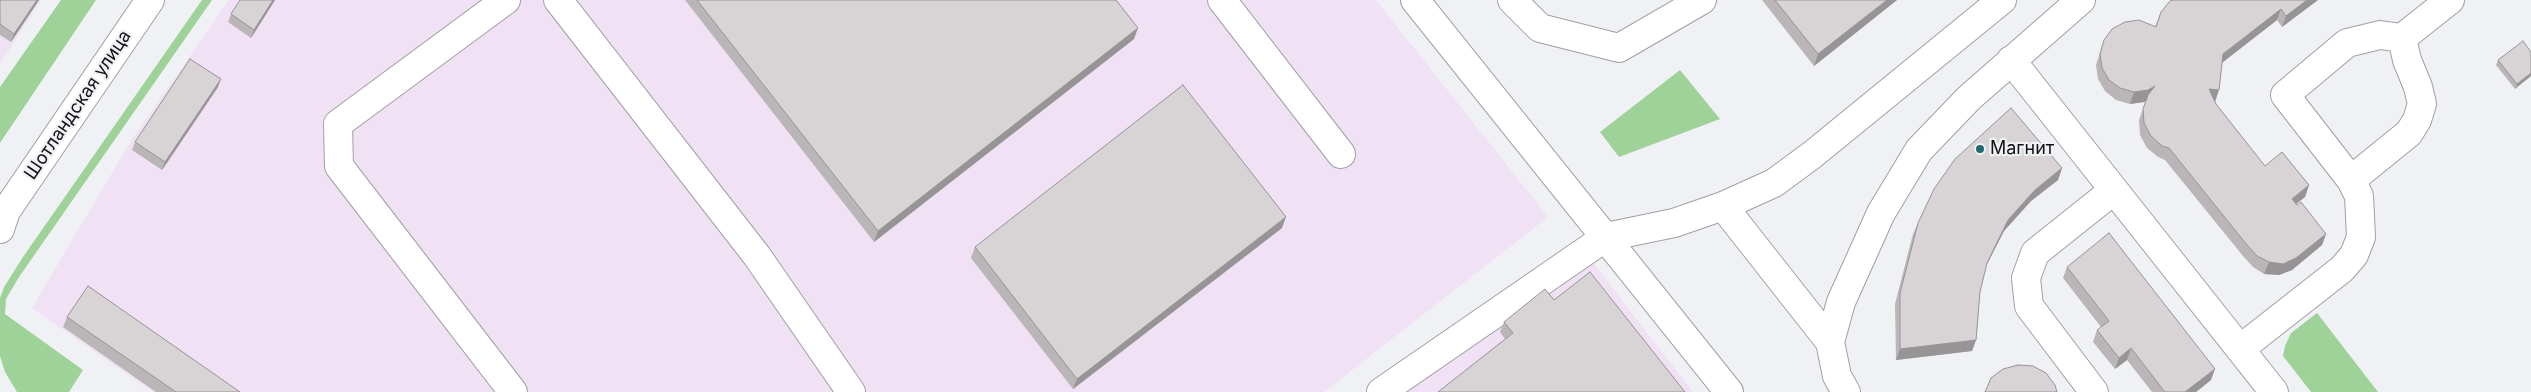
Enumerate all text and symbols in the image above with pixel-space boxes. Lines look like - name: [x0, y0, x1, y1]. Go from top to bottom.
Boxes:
- street label: Шотландская улица: [20, 26, 136, 184]
- place label: Магнит: [1990, 138, 2054, 160]
- marker: Магнит: [1974, 143, 1986, 155]

